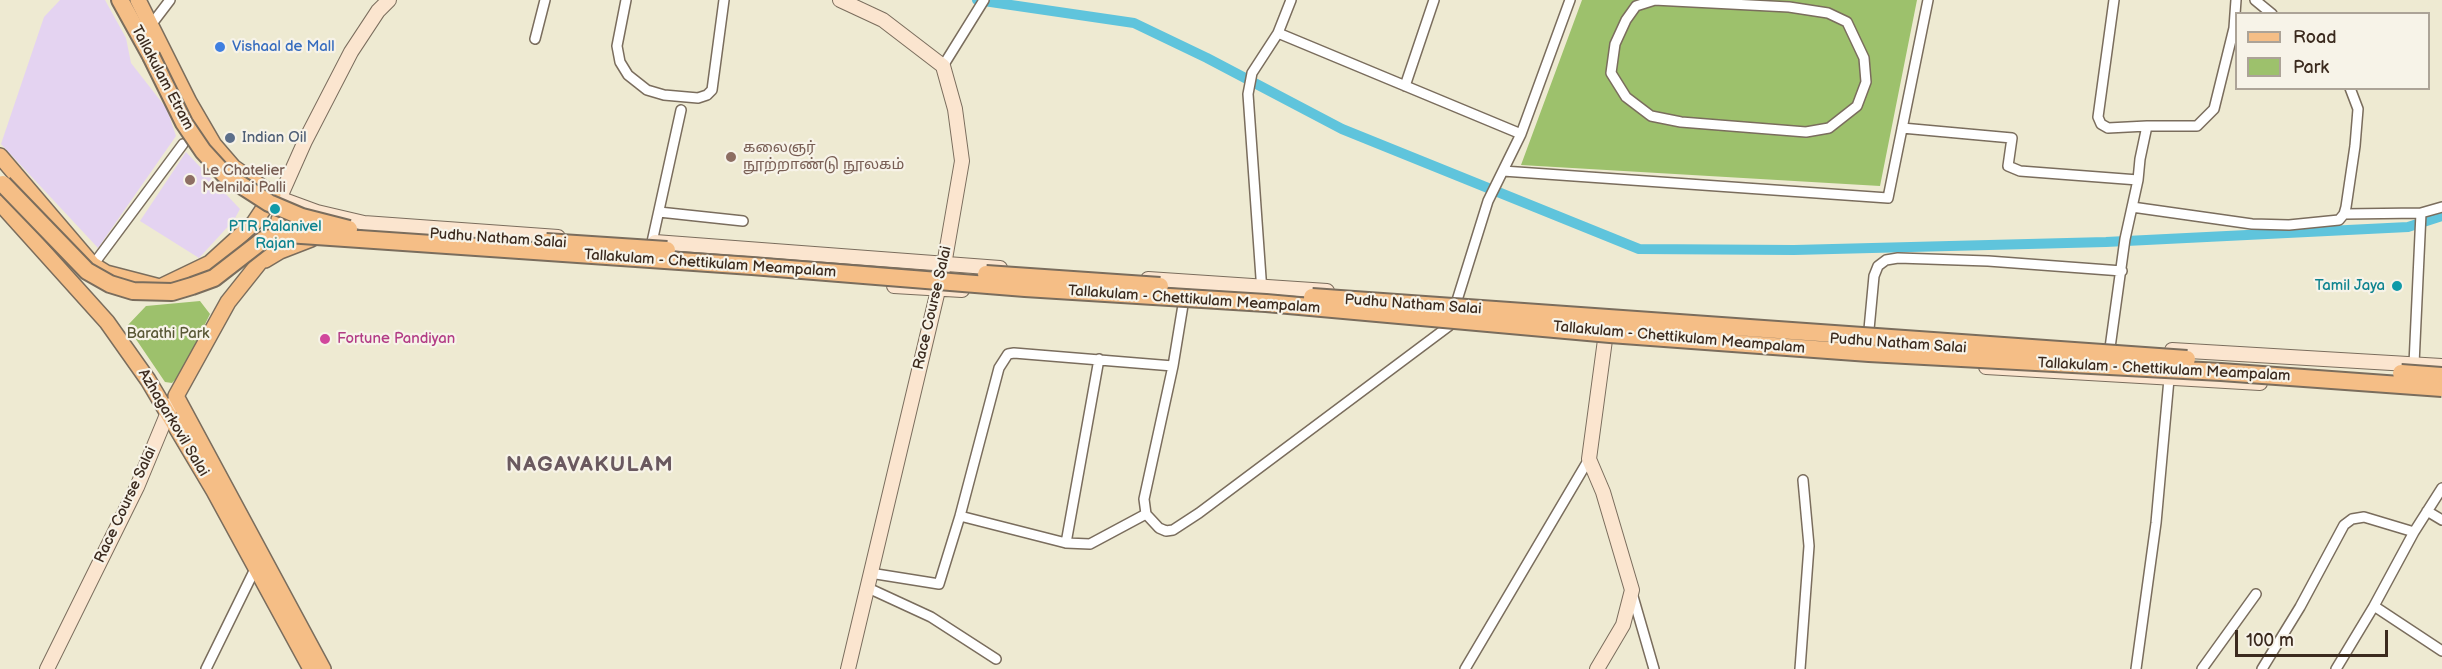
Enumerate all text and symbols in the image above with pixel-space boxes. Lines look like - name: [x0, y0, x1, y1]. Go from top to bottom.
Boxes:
- legend: [2235, 12, 2430, 90]
- street label: Tallakulam Etram: [127, 23, 197, 133]
- text: Road: [2293, 27, 2337, 48]
- place label: Vishaal de Mall: [232, 38, 335, 56]
- marker: Vishaal de Mall: [213, 40, 227, 54]
- text: Park: [2293, 57, 2329, 78]
- place label: Indian Oil: [242, 129, 306, 147]
- marker: Indian Oil: [223, 131, 237, 145]
- place label: கலைஞர் நூற்றாண்டு நூலகம்: [743, 139, 904, 174]
- marker: கலைஞர் நூற்றாண்டு நூலகம்: [724, 150, 738, 164]
- place label: Le Chatelier Melnilai Palli: [202, 162, 286, 197]
- marker: Le Chatelier Melnilai Palli: [183, 173, 197, 187]
- marker: PTR Palanivel Rajan: [268, 202, 282, 216]
- place label: PTR Palanivel Rajan: [229, 218, 321, 253]
- street label: Pudhu Natham Salai: [429, 225, 567, 253]
- street label: Race Course Salai: [910, 245, 956, 371]
- street label: Tallakulam - Chettikulam Meampalam: [583, 246, 837, 282]
- place label: Tamil Jaya: [2315, 277, 2385, 295]
- marker: Tamil Jaya: [2390, 279, 2404, 293]
- street label: Tallakulam - Chettikulam Meampalam: [1067, 282, 1321, 318]
- street label: Pudhu Natham Salai: [1344, 291, 1482, 319]
- street label: Tallakulam - Chettikulam Meampalam: [1552, 318, 1806, 358]
- park label: Barathi Park: [127, 325, 209, 343]
- place label: Fortune Pandiyan: [337, 330, 455, 348]
- street label: Pudhu Natham Salai: [1829, 330, 1967, 358]
- marker: Fortune Pandiyan: [318, 332, 332, 346]
- street label: Tallakulam - Chettikulam Meampalam: [2037, 354, 2291, 386]
- street label: Azhagarkovil Salai: [134, 366, 212, 480]
- street label: Race Course Salai: [91, 444, 161, 566]
- district label: NAGAVAKULAM: [506, 453, 674, 479]
- scale bar: [2238, 618, 2391, 656]
- text: 100 m: [2246, 630, 2294, 651]

